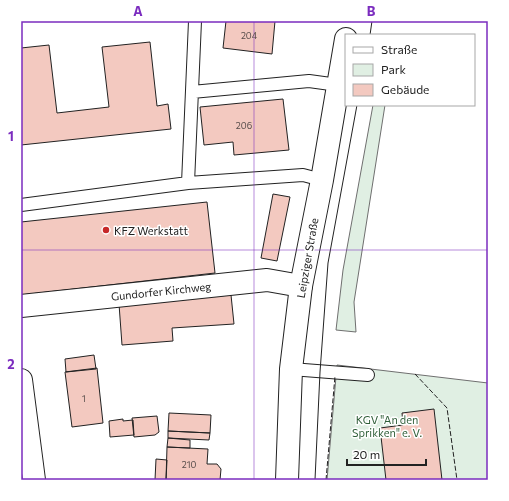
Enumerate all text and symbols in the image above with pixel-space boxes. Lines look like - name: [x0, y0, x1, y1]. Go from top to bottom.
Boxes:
- text: A: [133, 3, 143, 19]
- text: B: [367, 3, 376, 19]
- house number: 204: [241, 30, 258, 41]
- legend: [345, 34, 475, 106]
- text: Straße: [381, 42, 417, 56]
- text: Park: [381, 62, 407, 76]
- text: Gebäude: [381, 82, 429, 96]
- house number: 206: [236, 120, 252, 131]
- text: 1: [8, 128, 14, 144]
- street label: Leipziger Straße: [294, 217, 320, 299]
- place label: KFZ Werkstatt: [114, 224, 189, 237]
- marker: KFZ Werkstatt: [101, 225, 111, 235]
- street label: Gundorfer Kirchweg: [110, 279, 212, 303]
- text: 2: [7, 356, 15, 372]
- house number: 1: [82, 393, 86, 404]
- park label: KGV "An den Sprikken" e. V.: [352, 413, 422, 439]
- scale bar: [347, 441, 426, 467]
- text: 20 m: [353, 447, 380, 461]
- house number: 210: [182, 459, 196, 470]

